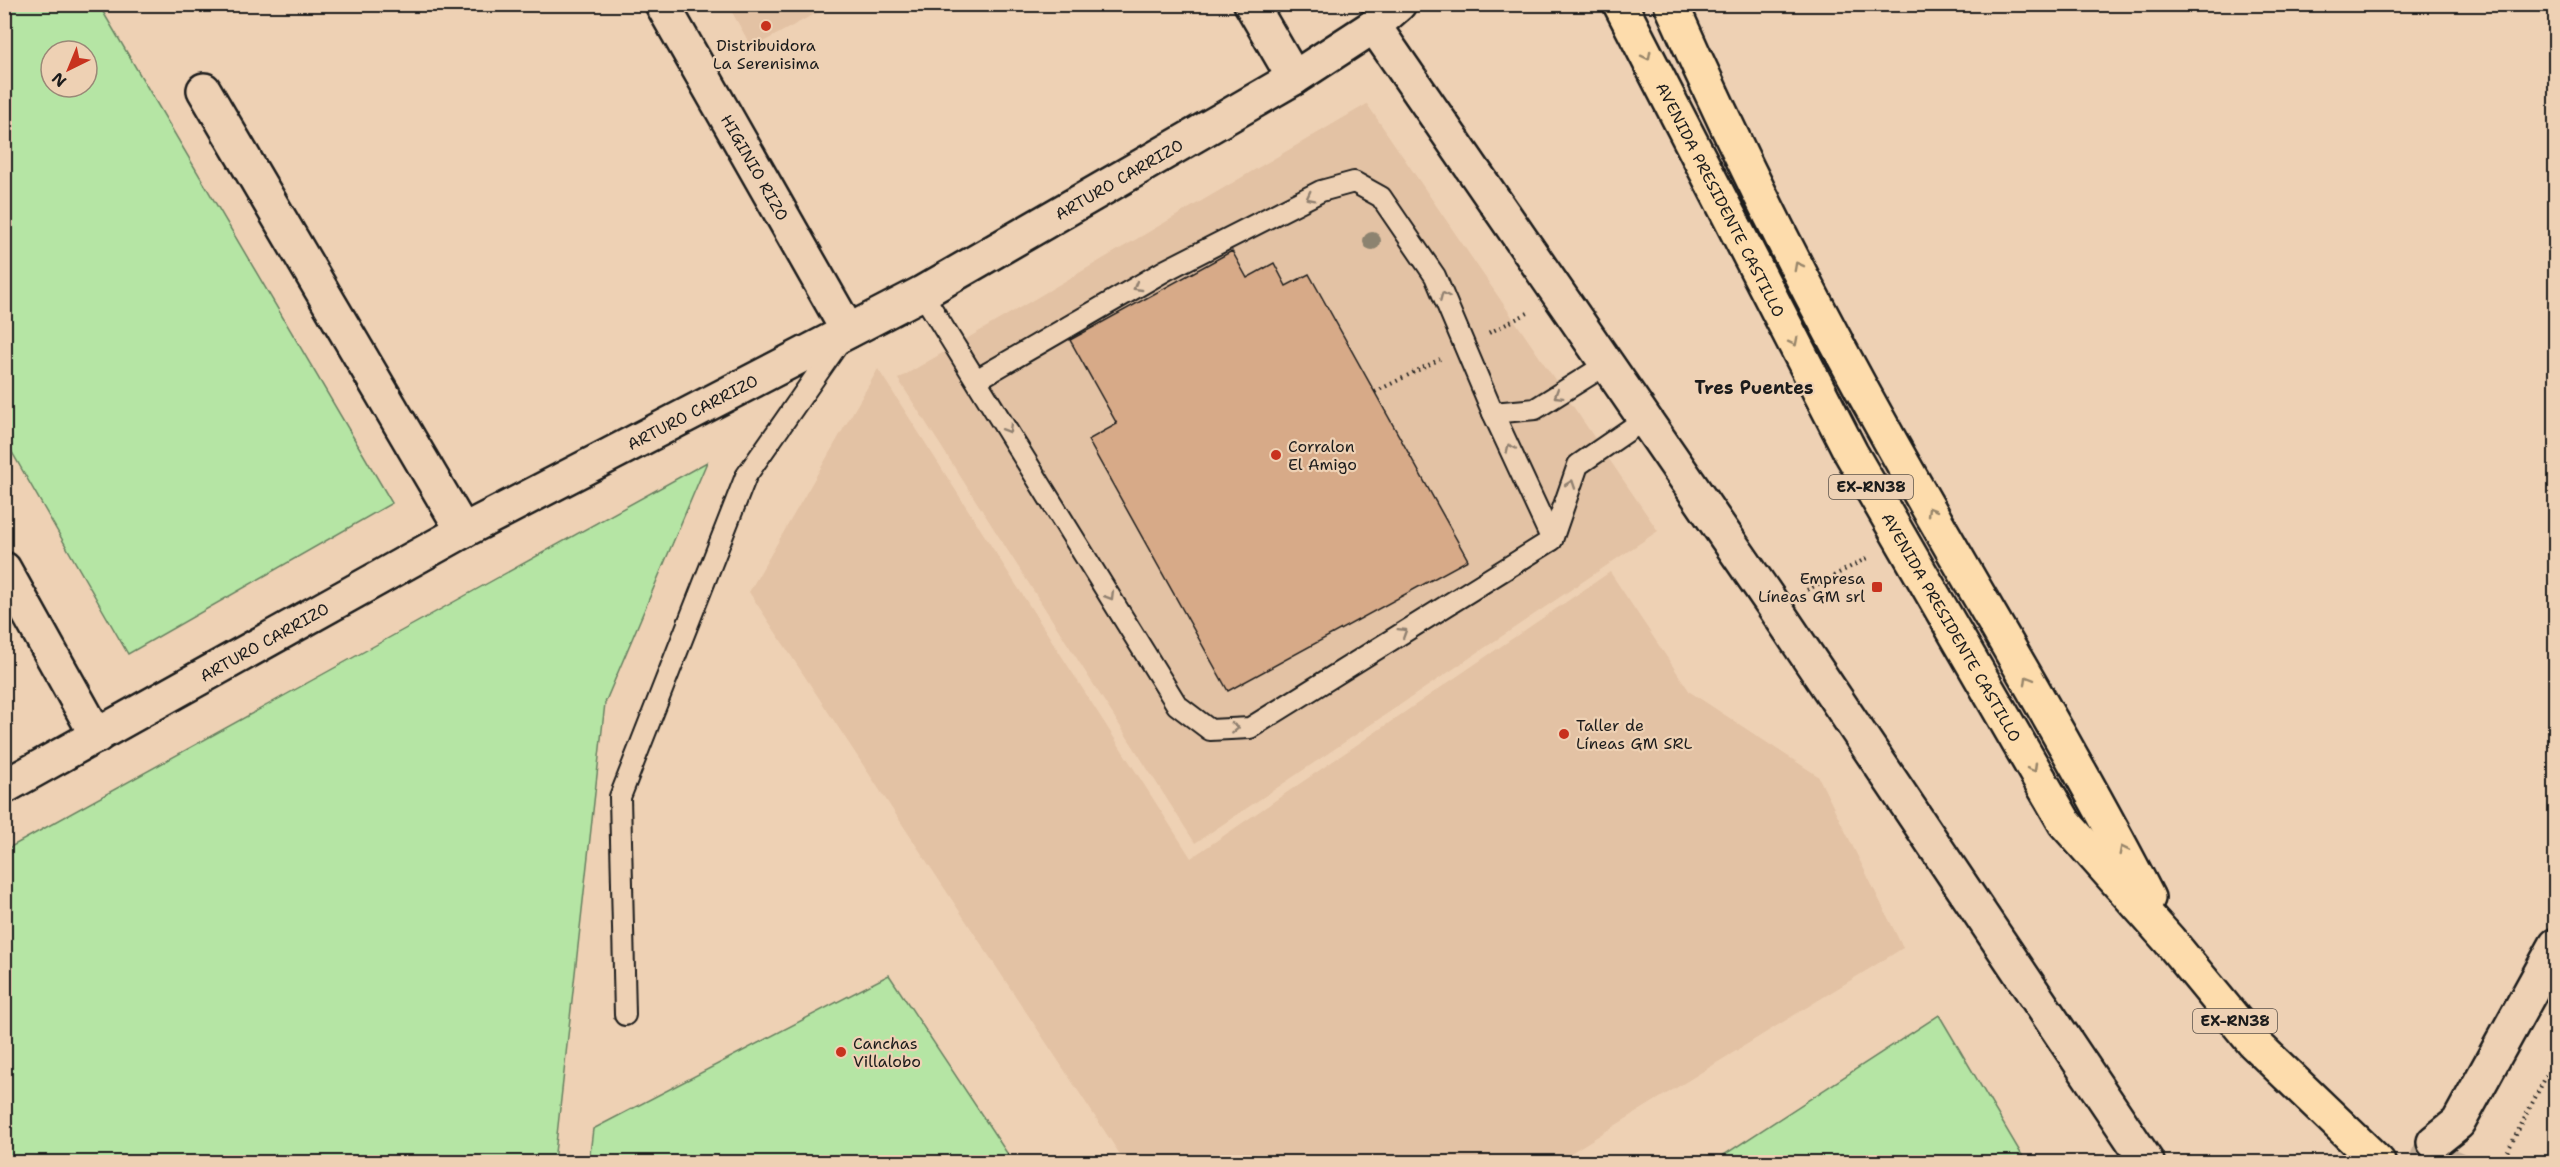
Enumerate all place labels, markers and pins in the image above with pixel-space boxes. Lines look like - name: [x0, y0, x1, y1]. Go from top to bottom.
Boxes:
- marker: Distribuidora La Serenisima: [759, 19, 773, 33]
- place label: Distribuidora La Serenisima: [713, 35, 819, 74]
- place label: Corralon El Amigo: [1288, 436, 1357, 475]
- marker: Corralon El Amigo: [1269, 448, 1283, 462]
- place label: Empresa Líneas GM srl: [1758, 568, 1865, 607]
- marker: Empresa Líneas GM srl: [1870, 580, 1884, 594]
- place label: Taller de Líneas GM SRL: [1576, 715, 1692, 754]
- marker: Taller de Líneas GM SRL: [1557, 727, 1571, 741]
- place label: Canchas Villalobo: [853, 1033, 921, 1072]
- marker: Canchas Villalobo: [834, 1045, 848, 1059]

